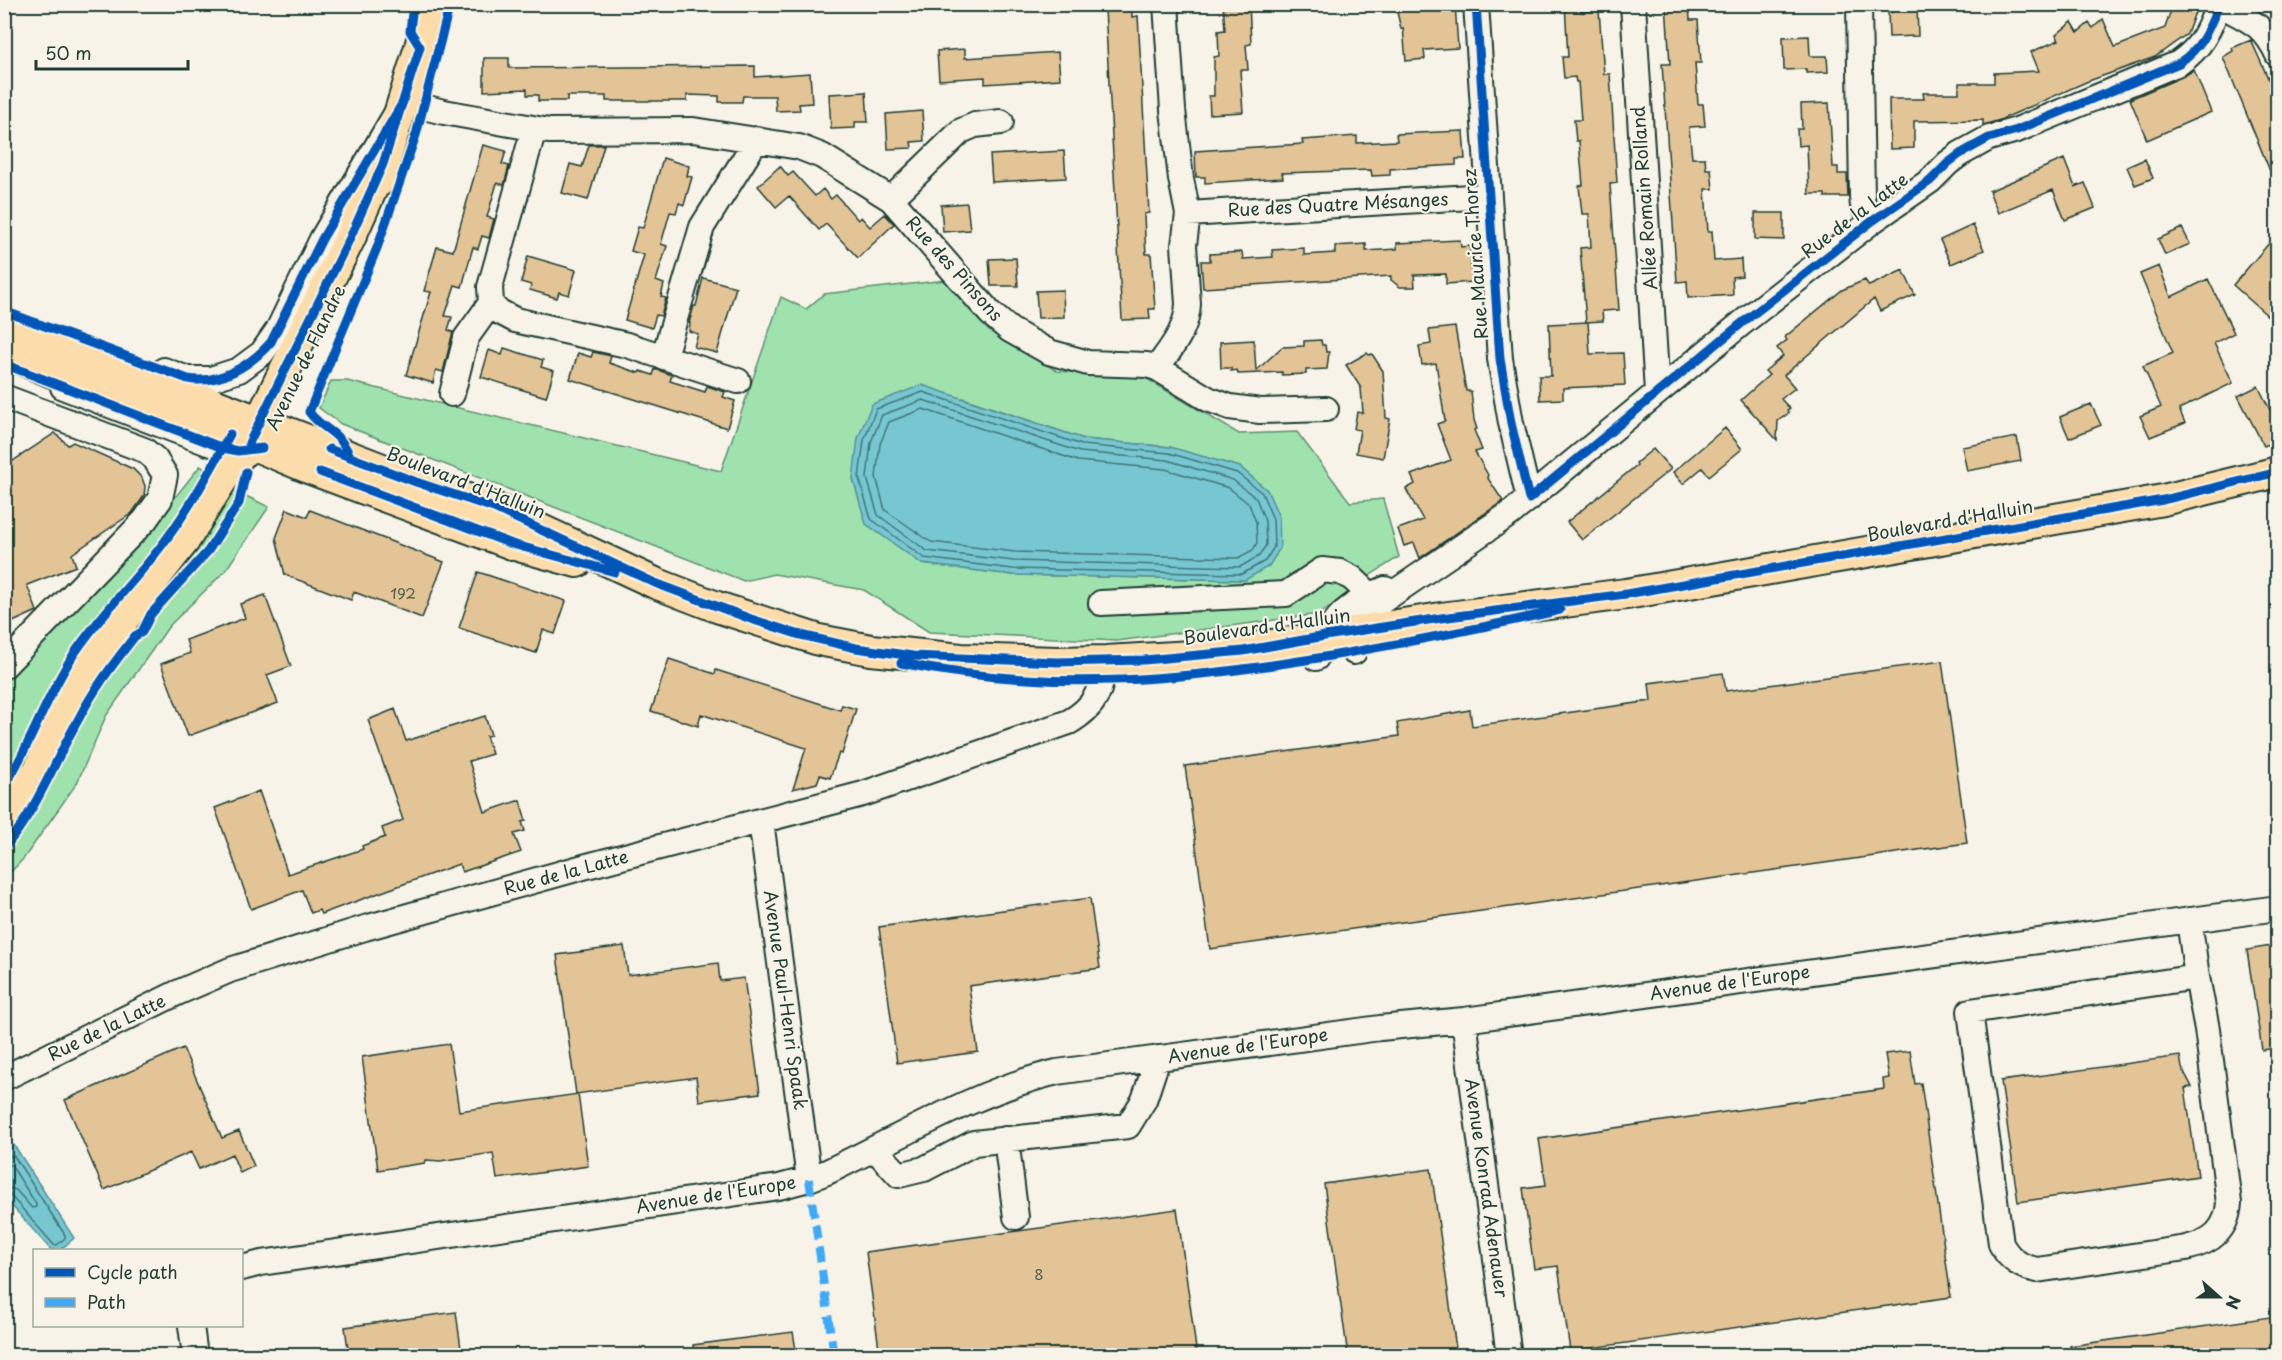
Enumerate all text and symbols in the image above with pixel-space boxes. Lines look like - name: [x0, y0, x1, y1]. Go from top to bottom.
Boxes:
- scale bar: [36, 33, 188, 71]
- text: 50 m: [45, 39, 92, 66]
- street label: Allée Romain Rolland: [1624, 105, 1663, 291]
- street label: Rue de la Latte: [1795, 165, 1913, 264]
- street label: Rue Maurice Thorez: [1455, 167, 1494, 340]
- street label: Rue des Quatre Mésanges: [1227, 184, 1449, 223]
- street label: Rue des Pinsons: [900, 209, 1010, 327]
- street label: Avenue de Flandre: [258, 280, 351, 434]
- street label: Boulevard d'Halluin: [383, 439, 550, 524]
- street label: Boulevard d'Halluin: [1865, 492, 2035, 547]
- house number: 192: [390, 581, 416, 604]
- street label: Boulevard d'Halluin: [1182, 600, 1352, 651]
- street label: Rue de la Latte: [500, 842, 631, 901]
- street label: Avenue Paul-Henri Spaak: [758, 888, 815, 1111]
- street label: Avenue de l'Europe: [1648, 957, 1812, 1006]
- street label: Rue de la Latte: [43, 986, 170, 1067]
- street label: Avenue de l'Europe: [1166, 1020, 1330, 1069]
- street label: Avenue Konrad Adenauer: [1459, 1076, 1516, 1300]
- street label: Avenue de l'Europe: [634, 1168, 798, 1219]
- legend: [33, 1249, 243, 1327]
- text: Cycle path: [87, 1258, 178, 1285]
- house number: 8: [1034, 1262, 1044, 1285]
- north arrow: [2189, 1267, 2249, 1327]
- text: Path: [87, 1288, 126, 1315]
- text: N: [2220, 1293, 2247, 1313]

